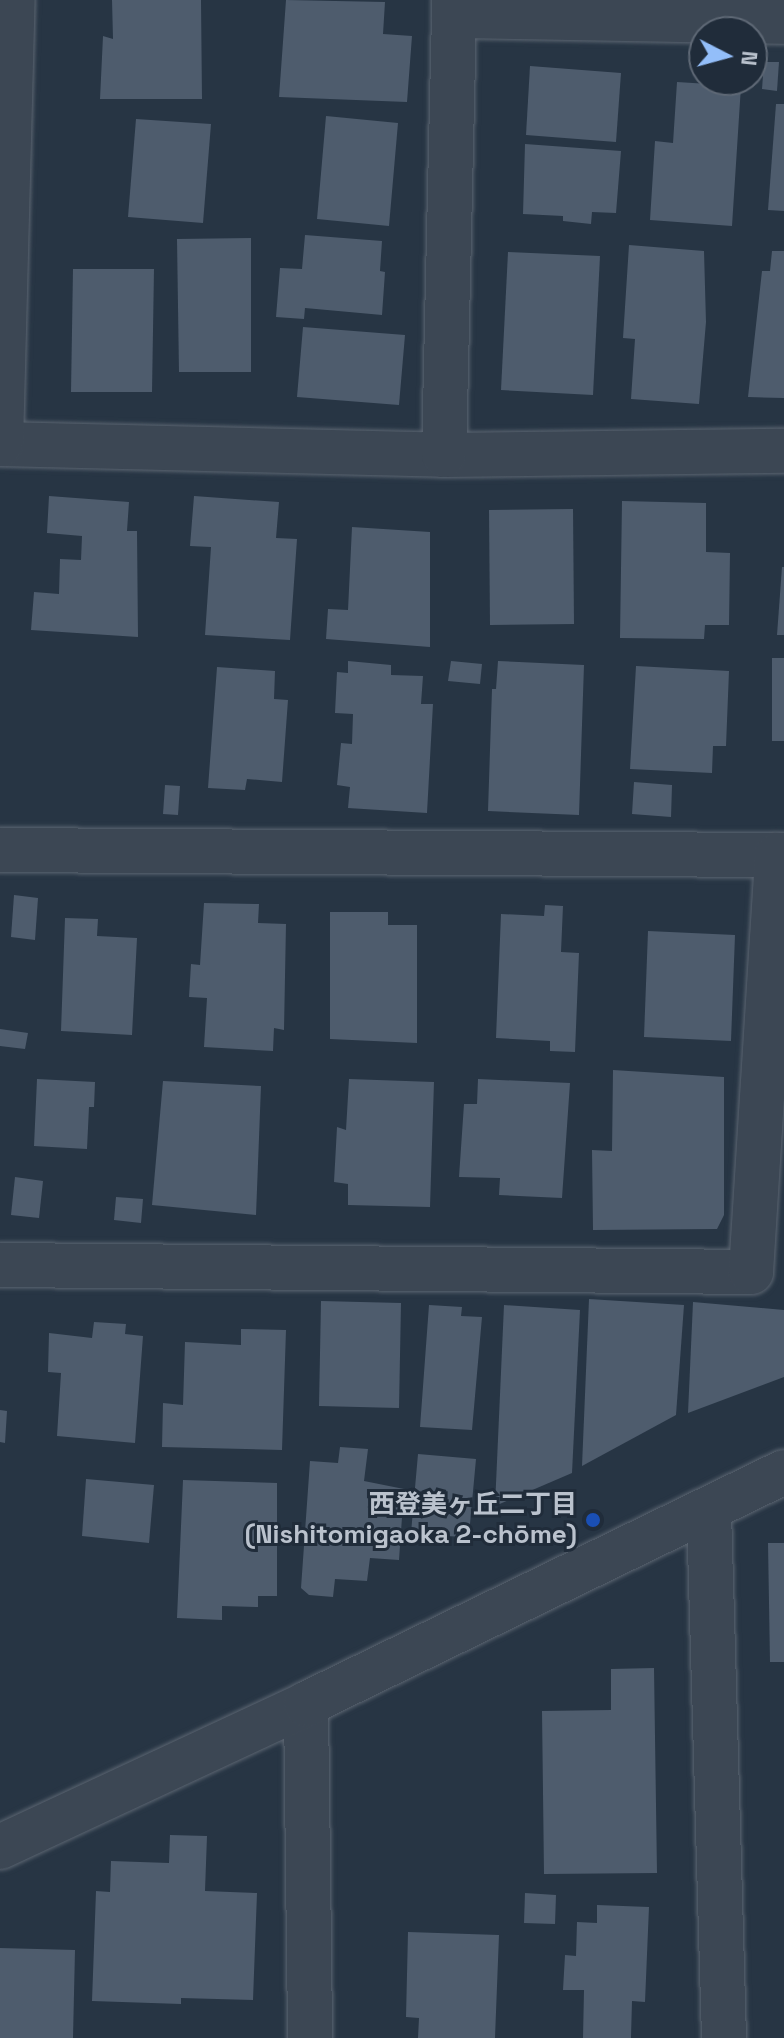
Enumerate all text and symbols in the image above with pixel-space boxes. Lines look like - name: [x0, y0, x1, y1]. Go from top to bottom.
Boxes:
- north arrow: [688, 16, 768, 96]
- text: N: [735, 50, 765, 67]
- place label: 西登美ヶ丘二丁目 (Nishitomigaoka 2-chōme): [245, 1489, 577, 1550]
- marker: 西登美ヶ丘二丁目 (Nishitomigaoka 2-chōme): [584, 1511, 602, 1529]

